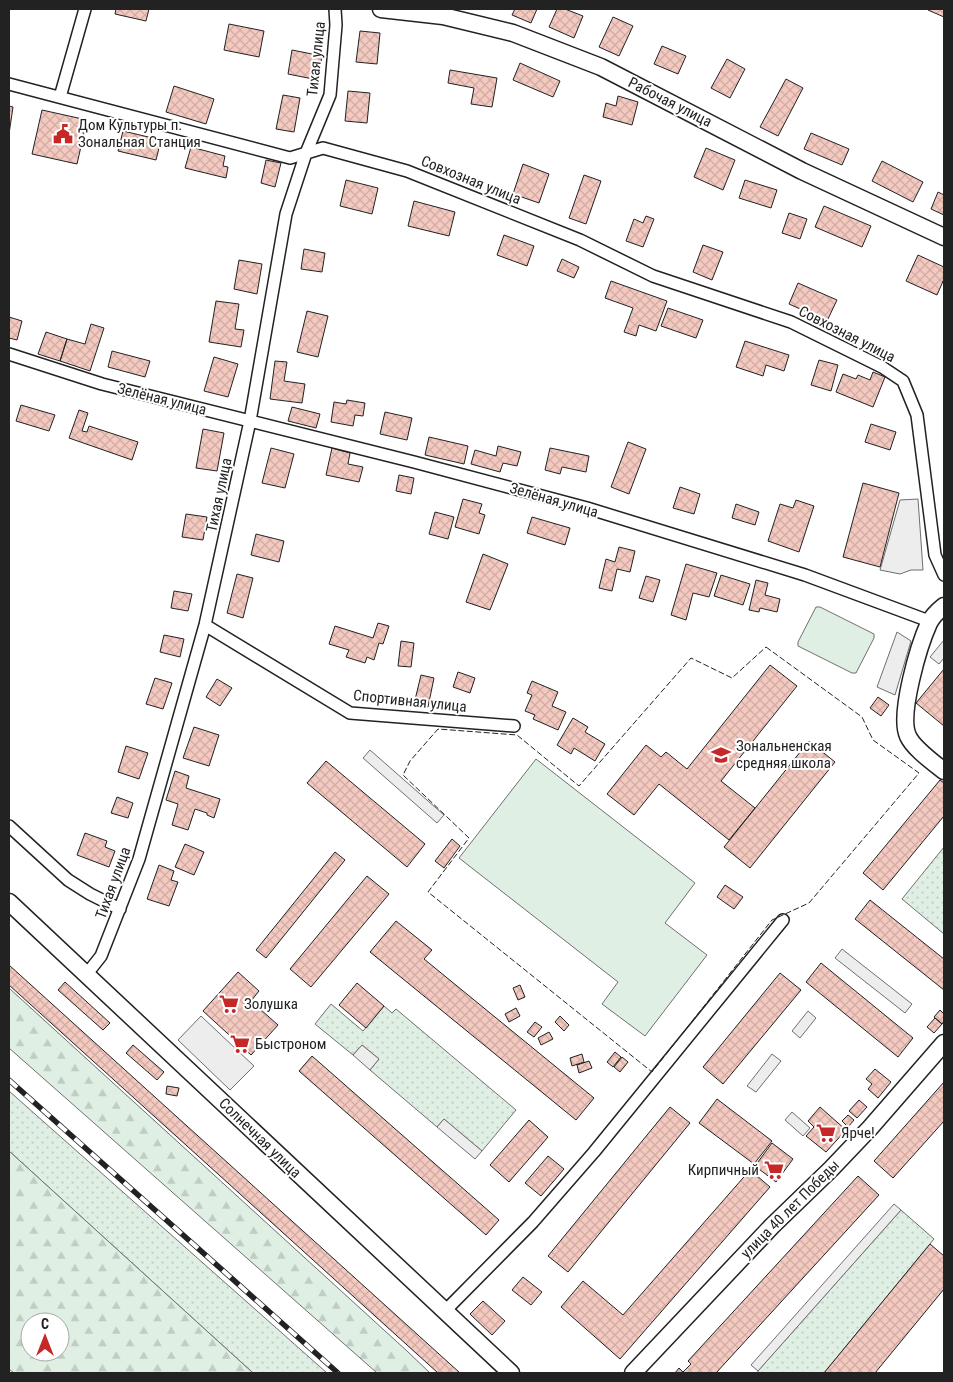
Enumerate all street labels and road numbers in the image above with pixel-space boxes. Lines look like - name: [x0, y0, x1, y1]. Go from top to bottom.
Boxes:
- street label: Тихая улица: [303, 21, 329, 97]
- street label: Рабочая улица: [625, 73, 715, 131]
- street label: Совхозная улица: [418, 152, 524, 208]
- street label: Совхозная улица: [796, 302, 898, 366]
- street label: Зелёная улица: [116, 379, 208, 419]
- street label: Тихая улица: [202, 456, 236, 534]
- street label: Зелёная улица: [508, 479, 600, 521]
- street label: Спортивная улица: [352, 686, 468, 716]
- street label: Тихая улица: [92, 844, 134, 922]
- street label: Солнечная улица: [215, 1094, 305, 1182]
- street label: улица 40 лет Победы: [737, 1156, 843, 1262]

